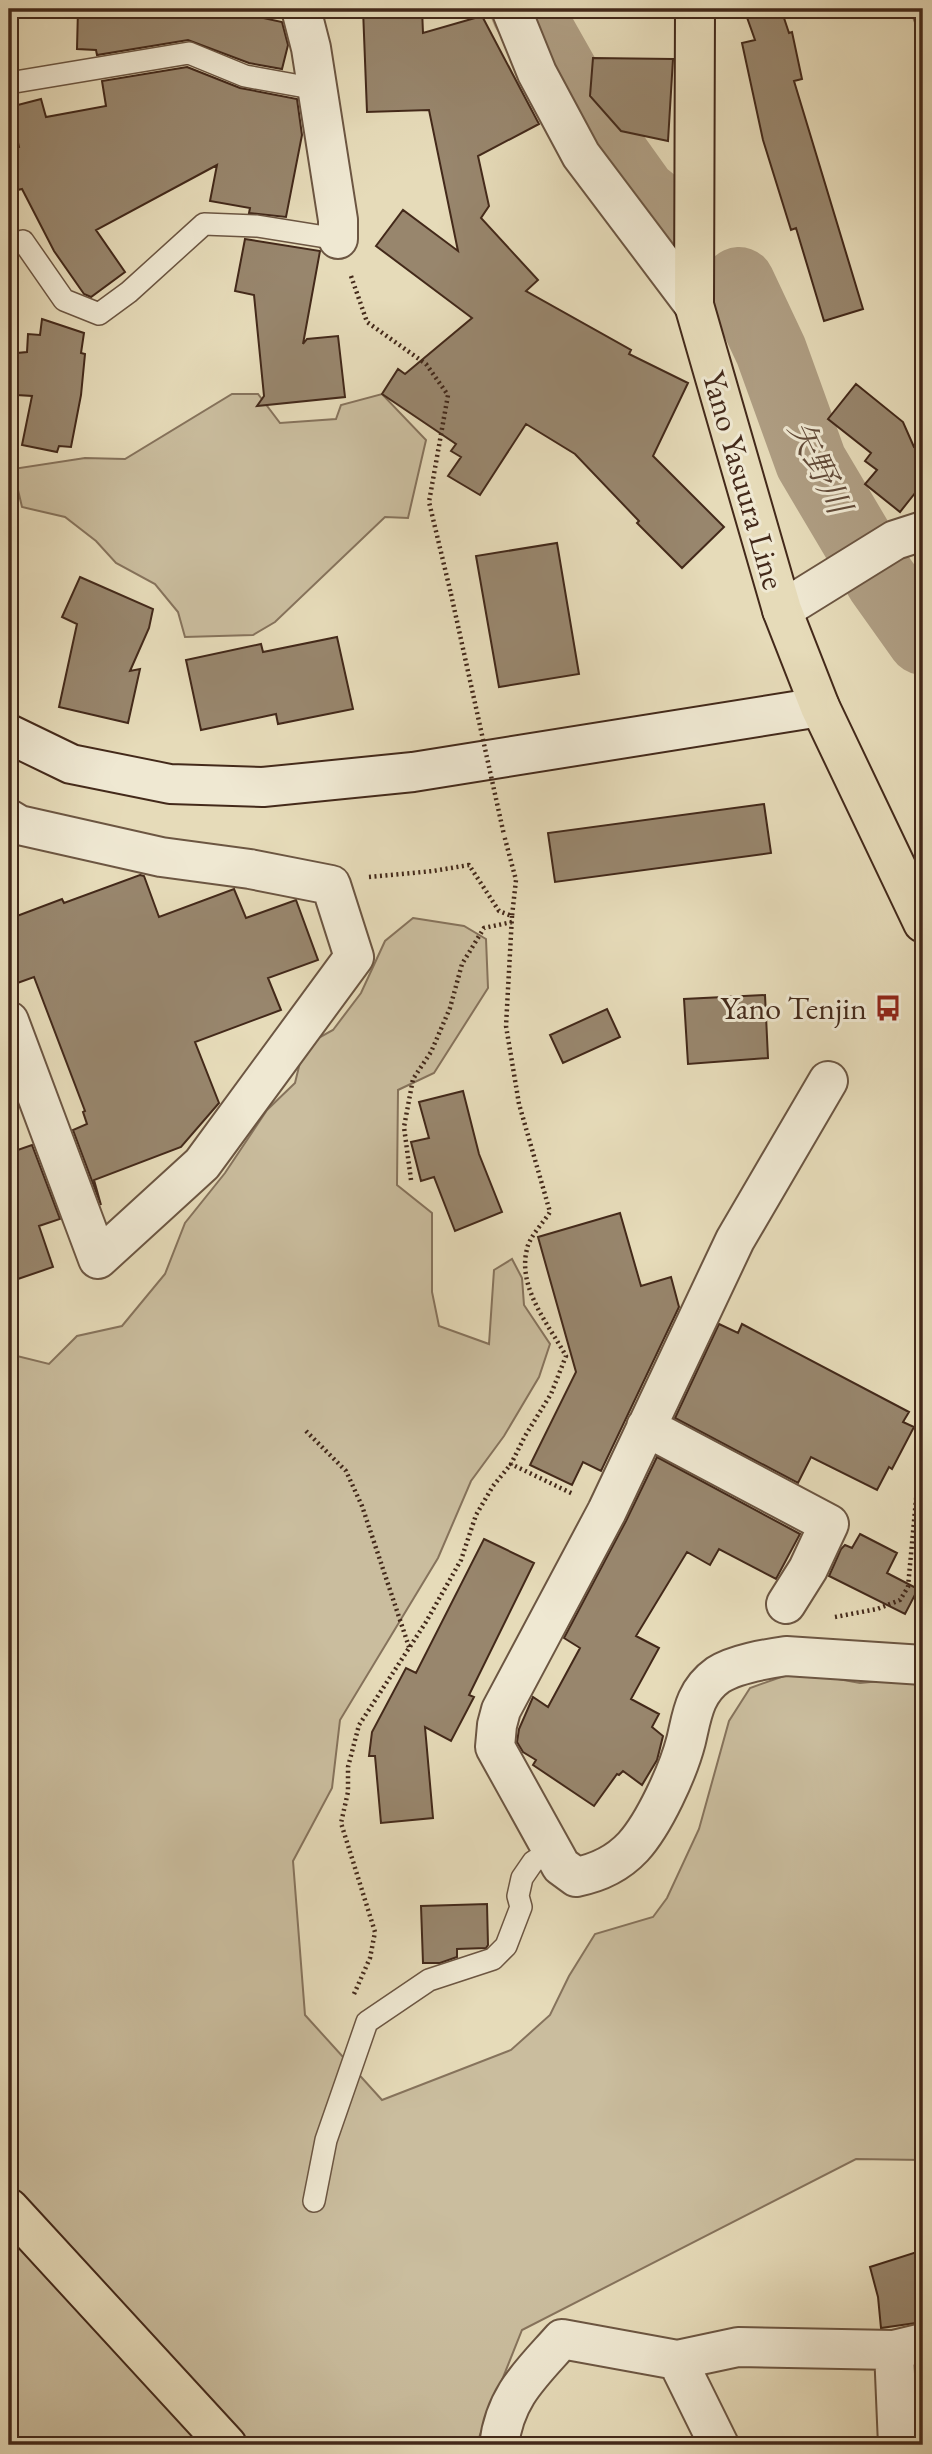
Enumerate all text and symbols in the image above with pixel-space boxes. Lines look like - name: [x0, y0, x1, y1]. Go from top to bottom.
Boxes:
- street label: Yano Yasuura Line: [693, 366, 795, 594]
- water label: 矢野川: [779, 413, 862, 524]
- place label: Yano Tenjin: [720, 987, 867, 1029]
- bus stop icon: Yano Tenjin: [873, 993, 903, 1023]

